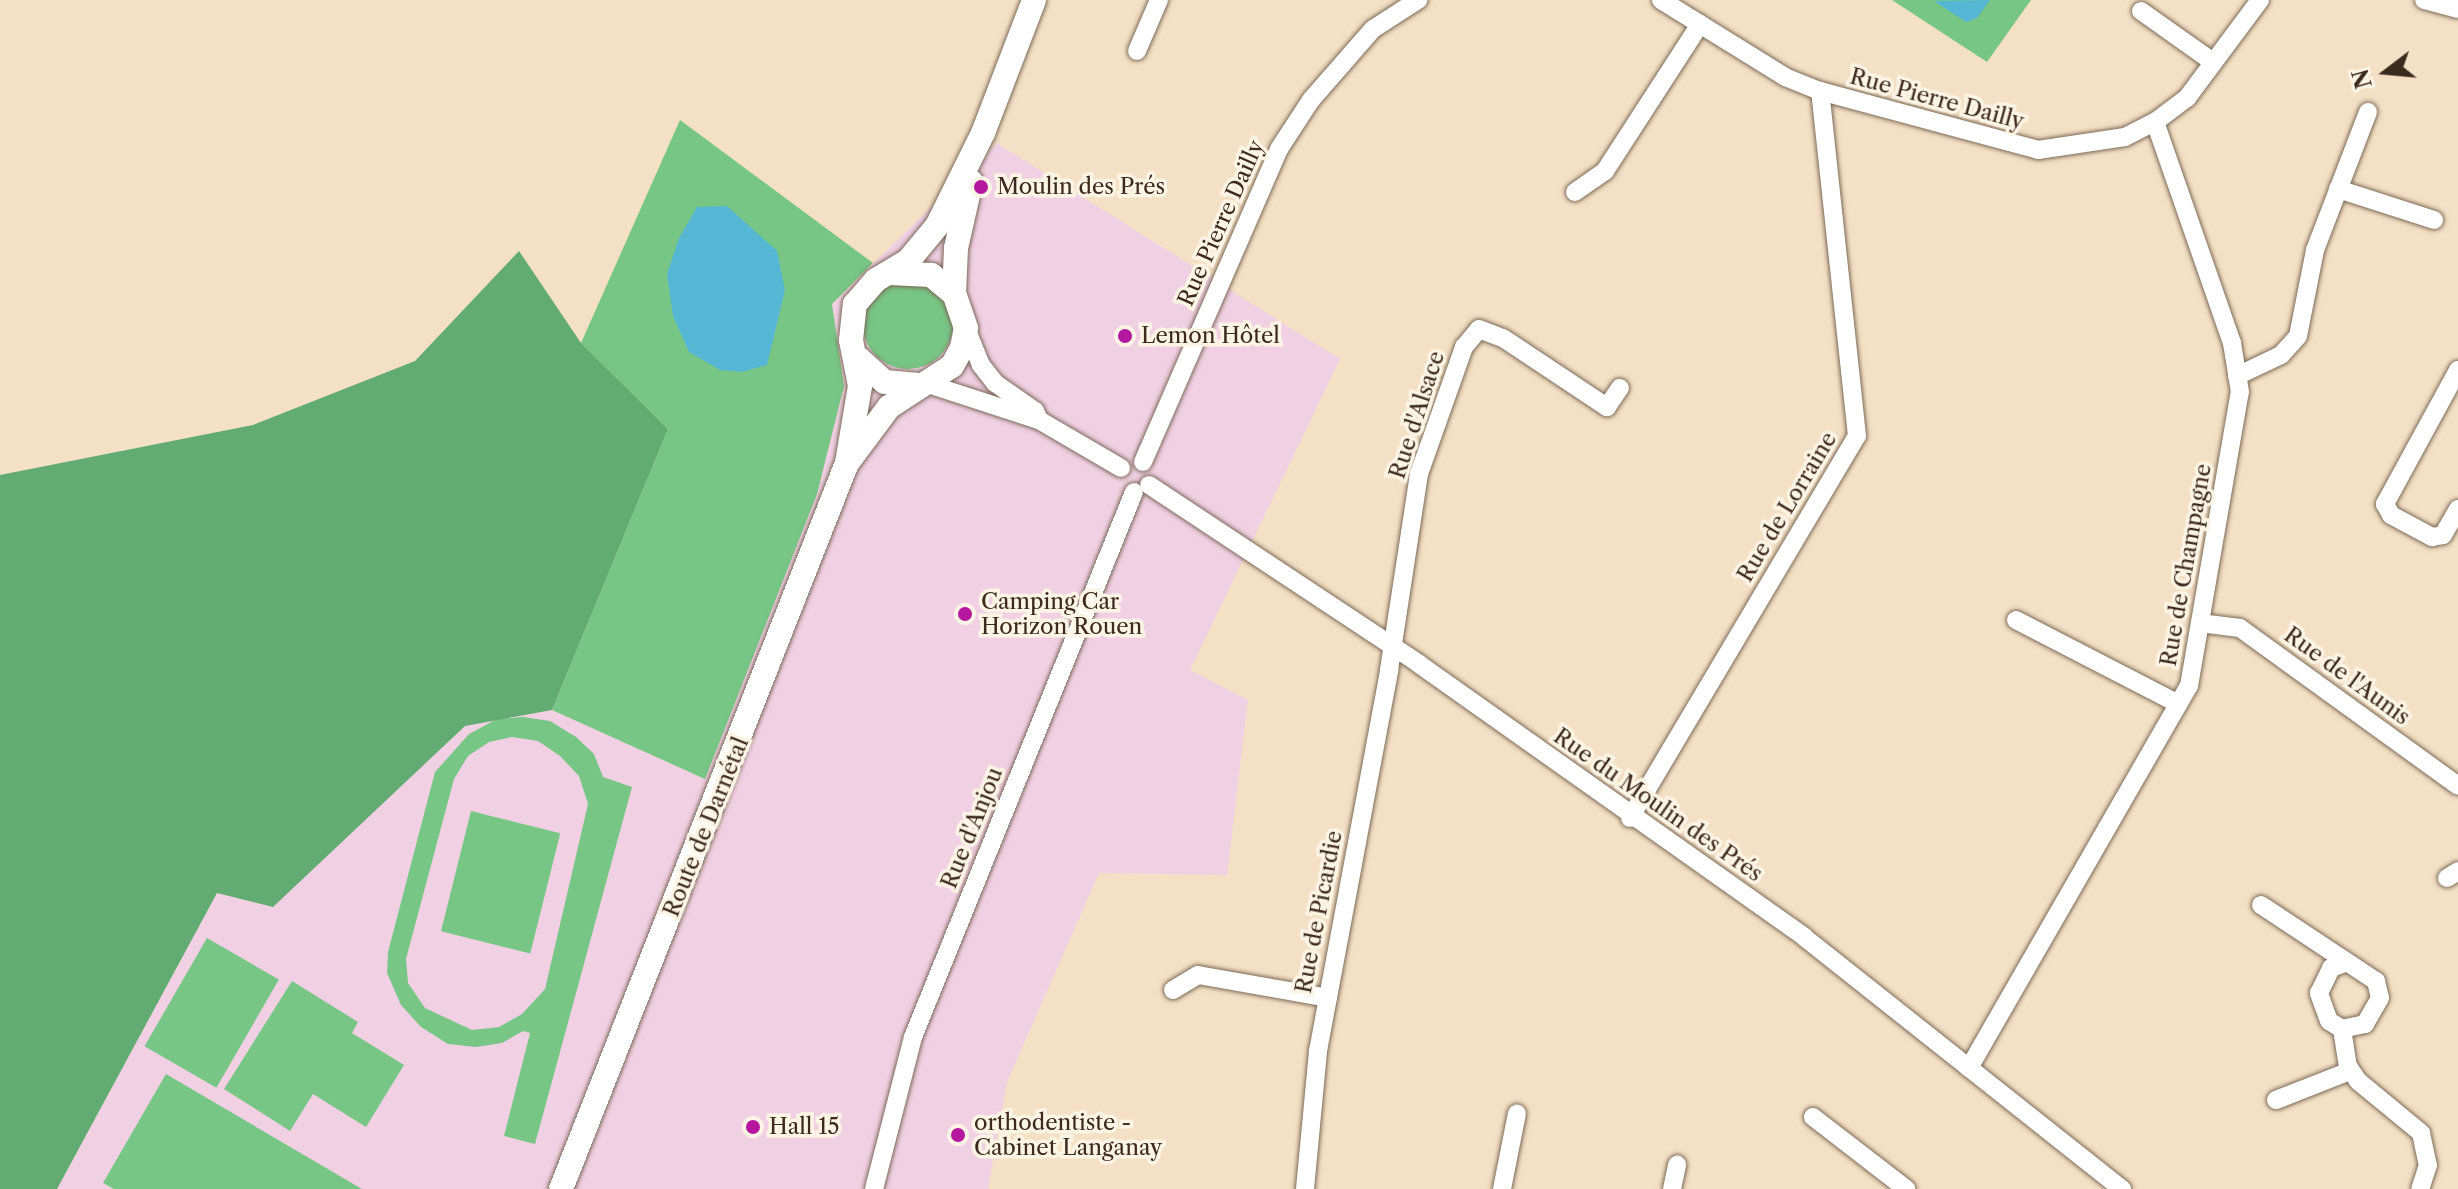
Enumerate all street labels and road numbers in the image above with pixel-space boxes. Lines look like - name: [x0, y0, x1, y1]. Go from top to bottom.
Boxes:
- street label: Rue Pierre Dailly: [1847, 63, 2027, 135]
- street label: Rue Pierre Dailly: [1173, 136, 1269, 310]
- street label: Rue d'Alsace: [1384, 348, 1450, 482]
- street label: Rue de Lorraine: [1732, 427, 1842, 587]
- street label: Rue de Champagne: [2155, 462, 2217, 668]
- street label: Rue de l'Aunis: [2279, 622, 2415, 730]
- street label: Rue du Moulin des Prés: [1549, 723, 1767, 887]
- street label: Route de Darnétal: [658, 733, 754, 921]
- street label: Rue d'Anjou: [936, 764, 1008, 892]
- street label: Rue de Picardie: [1290, 828, 1348, 996]

